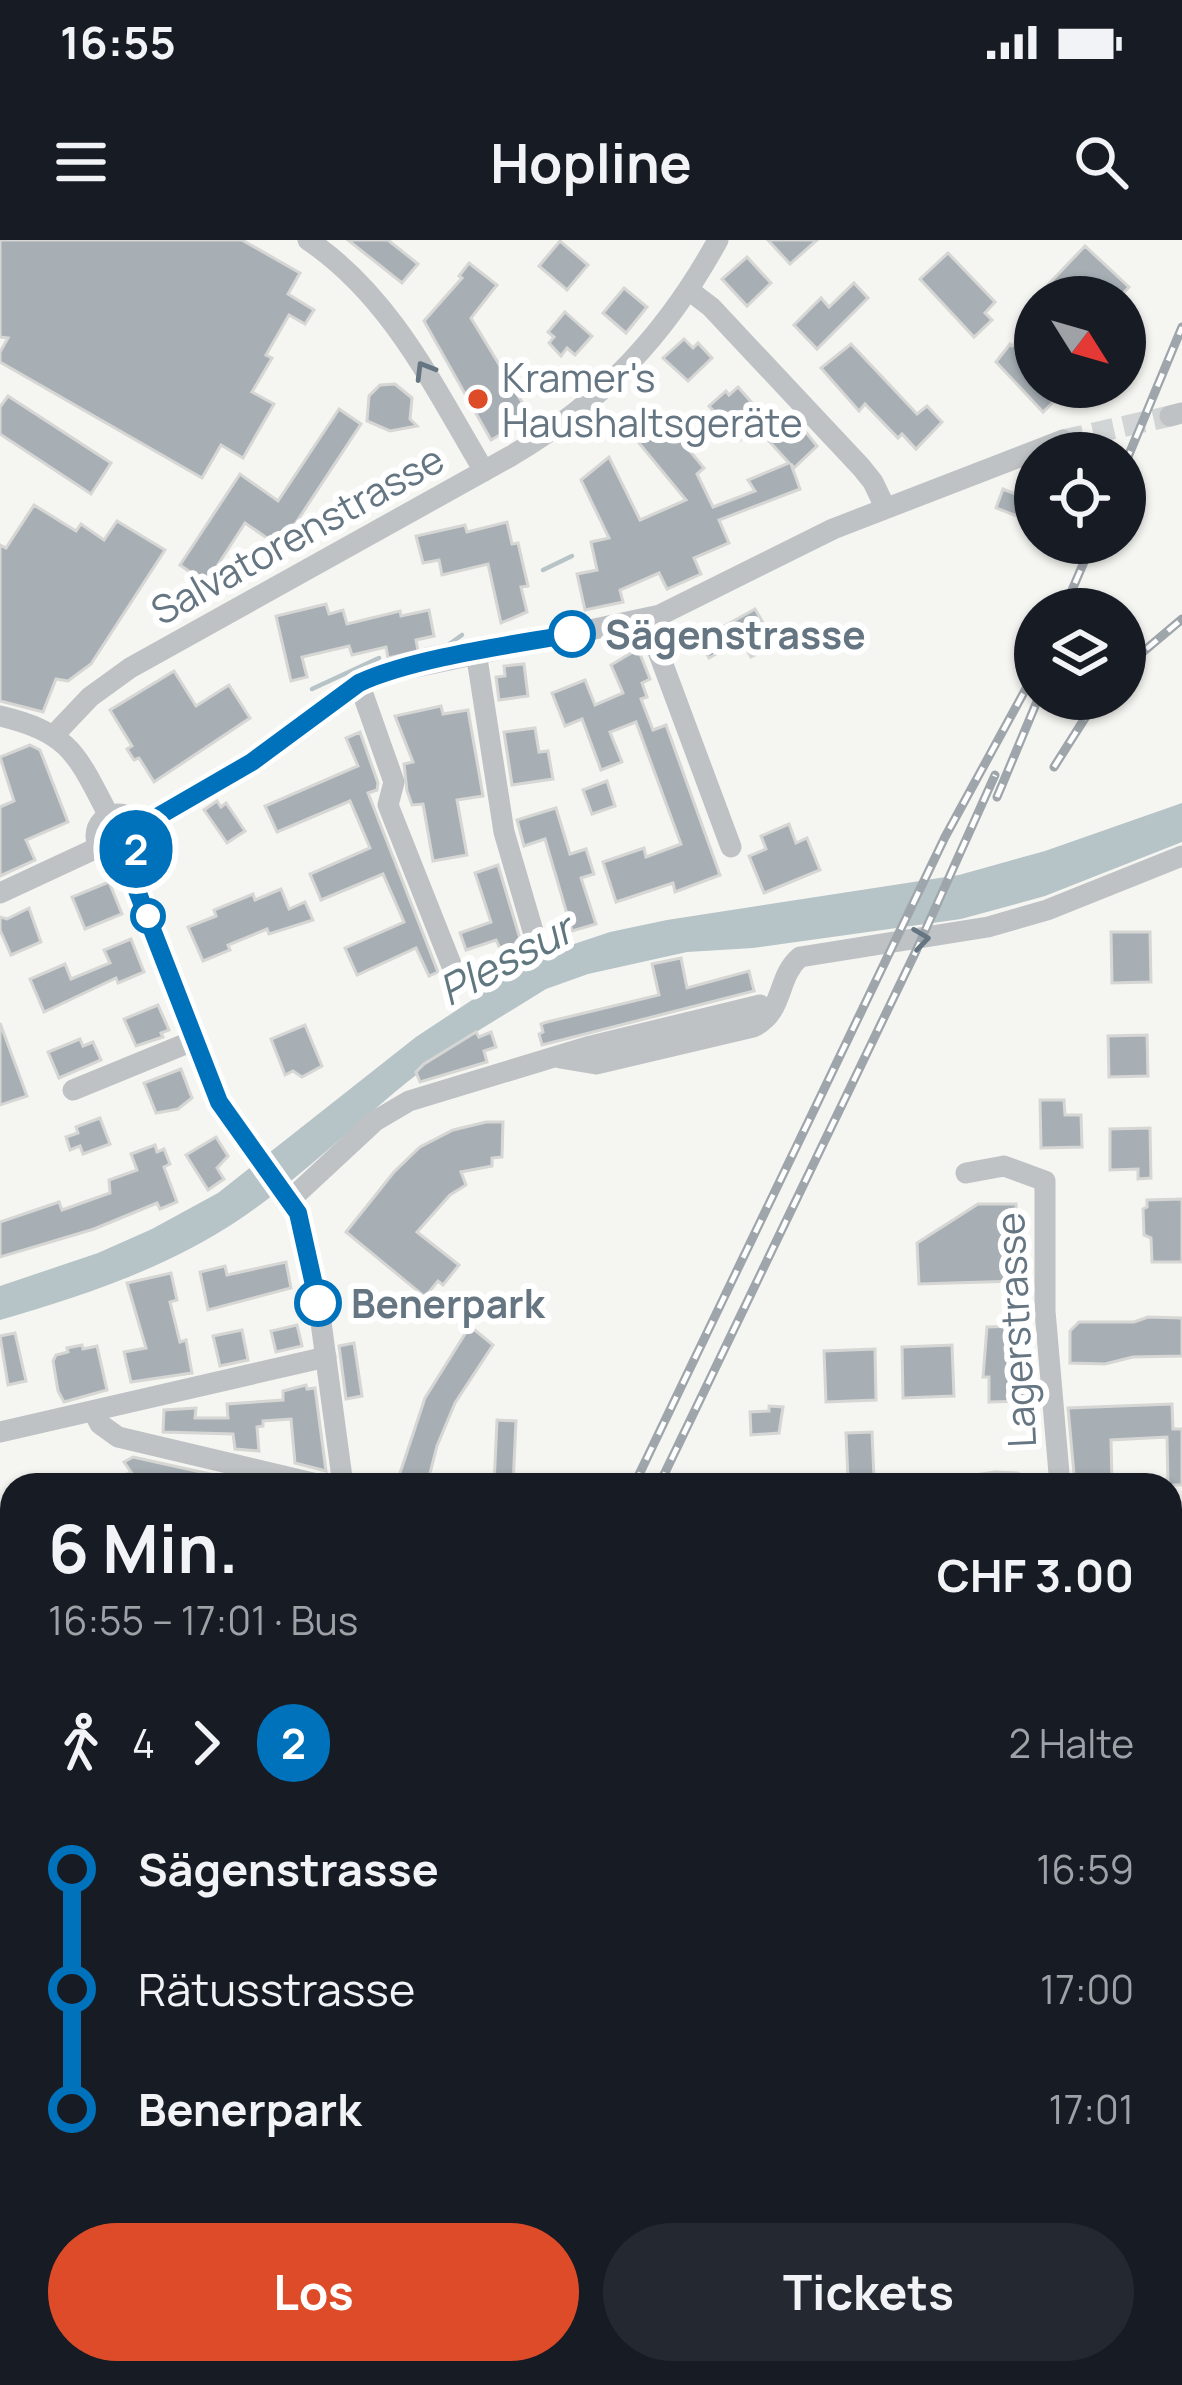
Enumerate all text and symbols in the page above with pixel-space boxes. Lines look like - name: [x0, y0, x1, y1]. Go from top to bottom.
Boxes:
- text: 16:55: [60, 11, 176, 73]
- text: Hopline: [490, 125, 692, 199]
- icon: menu: [48, 129, 114, 195]
- icon: search: [1068, 129, 1134, 195]
- north arrow: [1014, 276, 1146, 408]
- map controls: [1014, 276, 1146, 720]
- place label: Kramer's Haushaltsgeräte: [502, 350, 803, 449]
- one-way arrow: [416, 361, 439, 383]
- marker: Kramer's Haushaltsgeräte: [465, 386, 491, 412]
- street label: Salvatorenstrasse: [141, 431, 453, 637]
- button: locate: [1014, 432, 1146, 564]
- button: layers: [1014, 588, 1146, 720]
- place label: Sägenstrasse: [605, 607, 866, 661]
- marker: Sägenstrasse: [550, 612, 594, 656]
- line badge: 2: [97, 810, 175, 888]
- text: 2: [123, 820, 149, 878]
- water label: Plessur: [428, 897, 586, 1018]
- unlabelled marker: [132, 900, 164, 932]
- one-way arrow: [911, 927, 931, 953]
- street label: Lagerstrasse: [982, 1211, 1048, 1449]
- place label: Benerpark: [351, 1276, 546, 1330]
- marker: Benerpark: [296, 1281, 340, 1325]
- text: 6 Min.: [48, 1503, 238, 1593]
- text: CHF 3.00: [937, 1544, 1134, 1606]
- text: 16:55 – 17:01 · Bus: [48, 1593, 358, 1647]
- icon: walk: [48, 1710, 114, 1776]
- icon: forward: [173, 1710, 239, 1776]
- text: 2: [281, 1714, 306, 1772]
- text: 4: [132, 1716, 155, 1770]
- text: 2 Halte: [1009, 1716, 1134, 1770]
- text: Sägenstrasse: [138, 1838, 439, 1900]
- text: 16:59: [1036, 1842, 1134, 1896]
- text: Rätusstrasse: [138, 1958, 415, 2020]
- text: 17:00: [1040, 1962, 1134, 2016]
- text: Benerpark: [138, 2078, 361, 2140]
- text: 17:01: [1049, 2082, 1134, 2136]
- button: Los: [48, 2223, 579, 2361]
- button: Tickets: [603, 2223, 1134, 2361]

